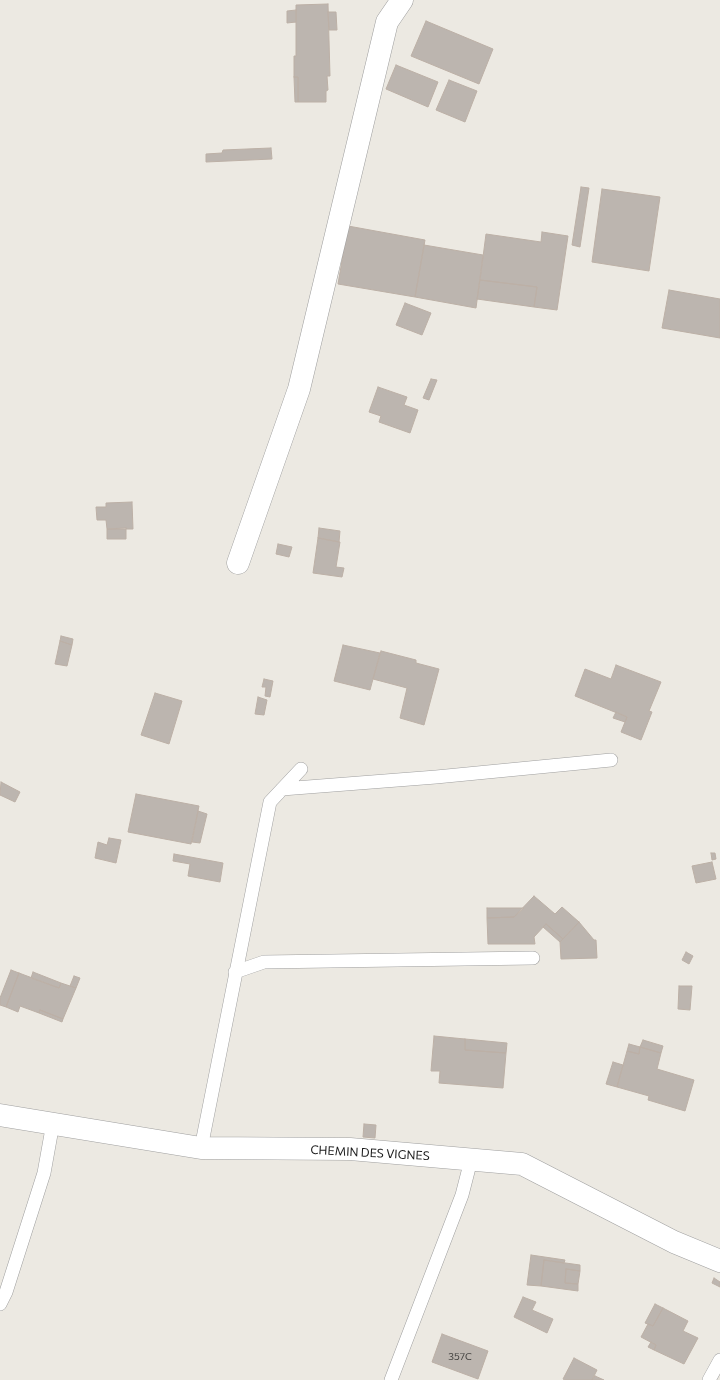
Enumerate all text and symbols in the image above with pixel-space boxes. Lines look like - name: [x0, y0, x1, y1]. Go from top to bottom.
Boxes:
- street label: CHEMIN DES VIGNES: [310, 1143, 430, 1163]
- house number: 357C: [448, 1351, 472, 1363]

